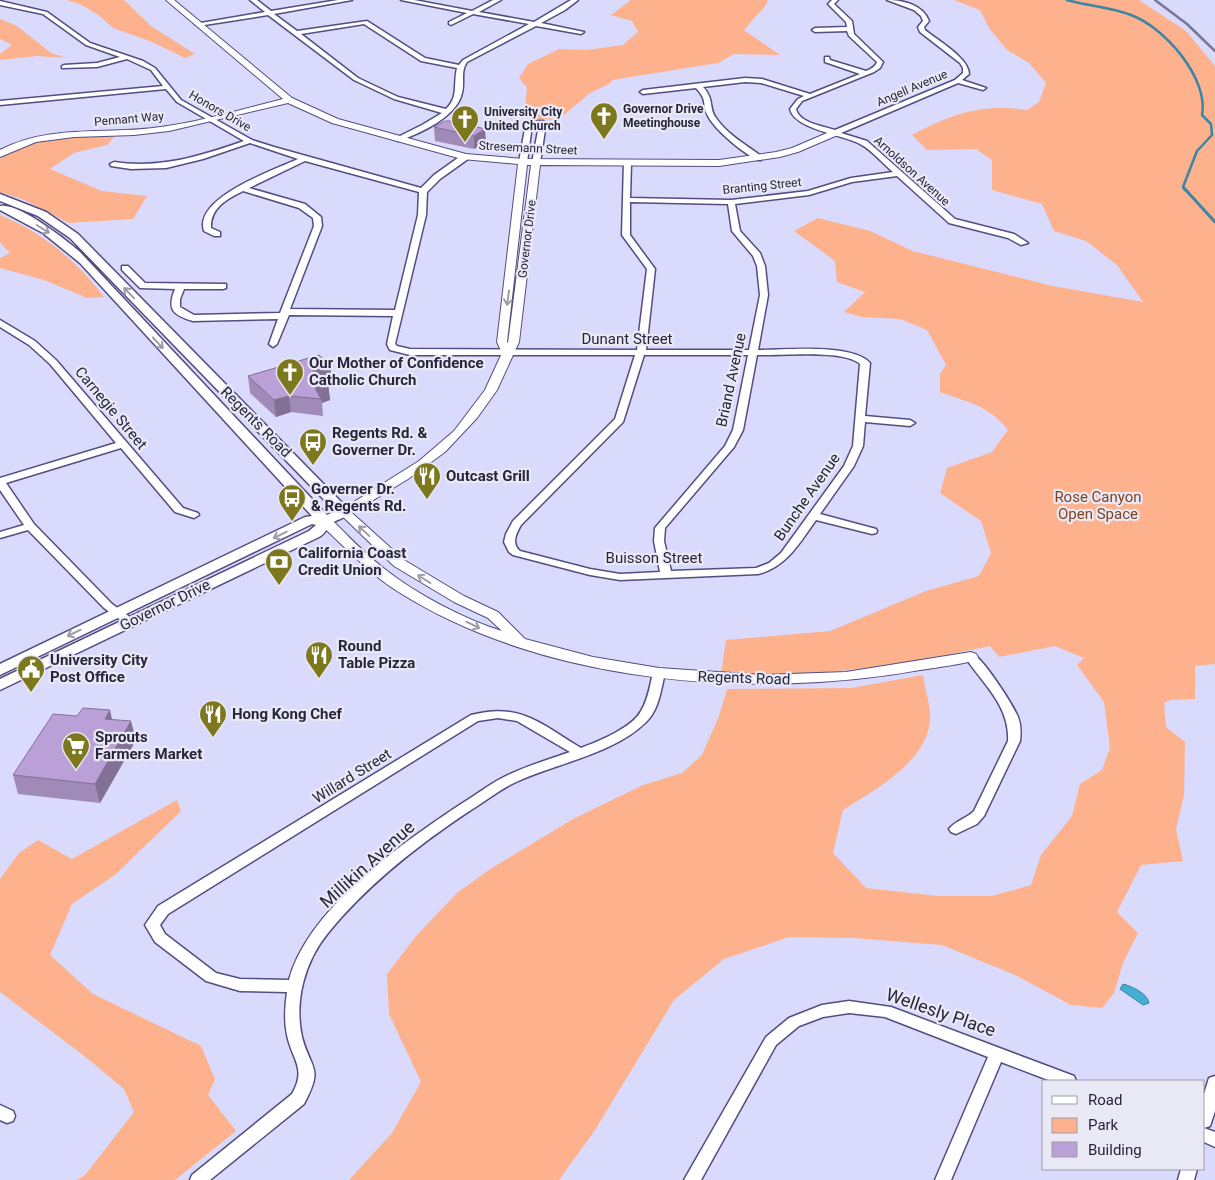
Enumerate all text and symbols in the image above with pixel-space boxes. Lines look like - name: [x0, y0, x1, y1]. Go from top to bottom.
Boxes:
- street label: Angell Avenue: [874, 67, 950, 109]
- street label: Honors Drive: [187, 88, 253, 134]
- church icon: Governor Drive Meetinghouse: [589, 101, 619, 140]
- place label: Governor Drive Meetinghouse: [623, 102, 704, 130]
- church icon: University City United Church: [450, 104, 480, 143]
- place label: University City United Church: [484, 105, 563, 133]
- street label: Pennant Way: [94, 109, 165, 129]
- street label: Arnoldson Avenue: [871, 133, 953, 209]
- street label: Stresemann Street: [478, 138, 578, 158]
- street label: Branting Street: [722, 175, 802, 197]
- street label: Governor Drive: [515, 199, 539, 279]
- one-way arrow: [36, 224, 50, 234]
- one-way arrow: [123, 287, 136, 299]
- one-way arrow: [503, 289, 513, 305]
- street label: Dunant Street: [581, 330, 673, 348]
- street label: Briand Avenue: [712, 331, 750, 429]
- one-way arrow: [152, 336, 164, 349]
- place label: Our Mother of Confidence Catholic Church: [309, 354, 484, 389]
- church icon: Our Mother of Confidence Catholic Church: [275, 357, 305, 396]
- street label: Carnegie Street: [71, 363, 151, 453]
- street label: Regents Road: [217, 383, 295, 461]
- place label: Regents Rd. & Governer Dr.: [332, 424, 427, 459]
- bus stop icon: Regents Rd. & Governer Dr.: [298, 427, 328, 466]
- street label: Bunche Avenue: [770, 450, 844, 544]
- restaurant icon: Outcast Grill: [412, 461, 442, 500]
- place label: Outcast Grill: [446, 467, 530, 485]
- place label: Governer Dr. & Regents Rd.: [311, 480, 406, 515]
- bus stop icon: Governer Dr. & Regents Rd.: [277, 483, 307, 522]
- park label: Rose Canyon Open Space: [1054, 488, 1142, 523]
- one-way arrow: [357, 525, 370, 537]
- one-way arrow: [273, 531, 288, 540]
- place label: California Coast Credit Union: [298, 544, 406, 579]
- bank icon: California Coast Credit Union: [264, 547, 294, 586]
- street label: Buisson Street: [606, 549, 703, 567]
- one-way arrow: [417, 573, 431, 583]
- street label: Governor Drive: [117, 575, 213, 635]
- one-way arrow: [465, 621, 480, 630]
- one-way arrow: [67, 629, 82, 639]
- place label: Round Table Pizza: [338, 637, 415, 672]
- restaurant icon: Round Table Pizza: [304, 640, 334, 679]
- place label: University City Post Office: [50, 651, 148, 686]
- public building icon: University City Post Office: [16, 654, 46, 693]
- street label: Regents Road: [697, 667, 791, 689]
- restaurant icon: Hong Kong Chef: [198, 699, 228, 738]
- place label: Hong Kong Chef: [232, 705, 343, 723]
- place label: Sprouts Farmers Market: [95, 728, 202, 763]
- supermarket icon: Sprouts Farmers Market: [61, 731, 91, 770]
- street label: Willard Street: [309, 745, 395, 807]
- street label: Millikin Avenue: [315, 816, 419, 912]
- street label: Wellesly Place: [883, 983, 999, 1041]
- legend: [1042, 1080, 1205, 1170]
- text: Road: [1088, 1091, 1122, 1109]
- text: Park: [1088, 1116, 1119, 1134]
- text: Building: [1088, 1141, 1142, 1159]

